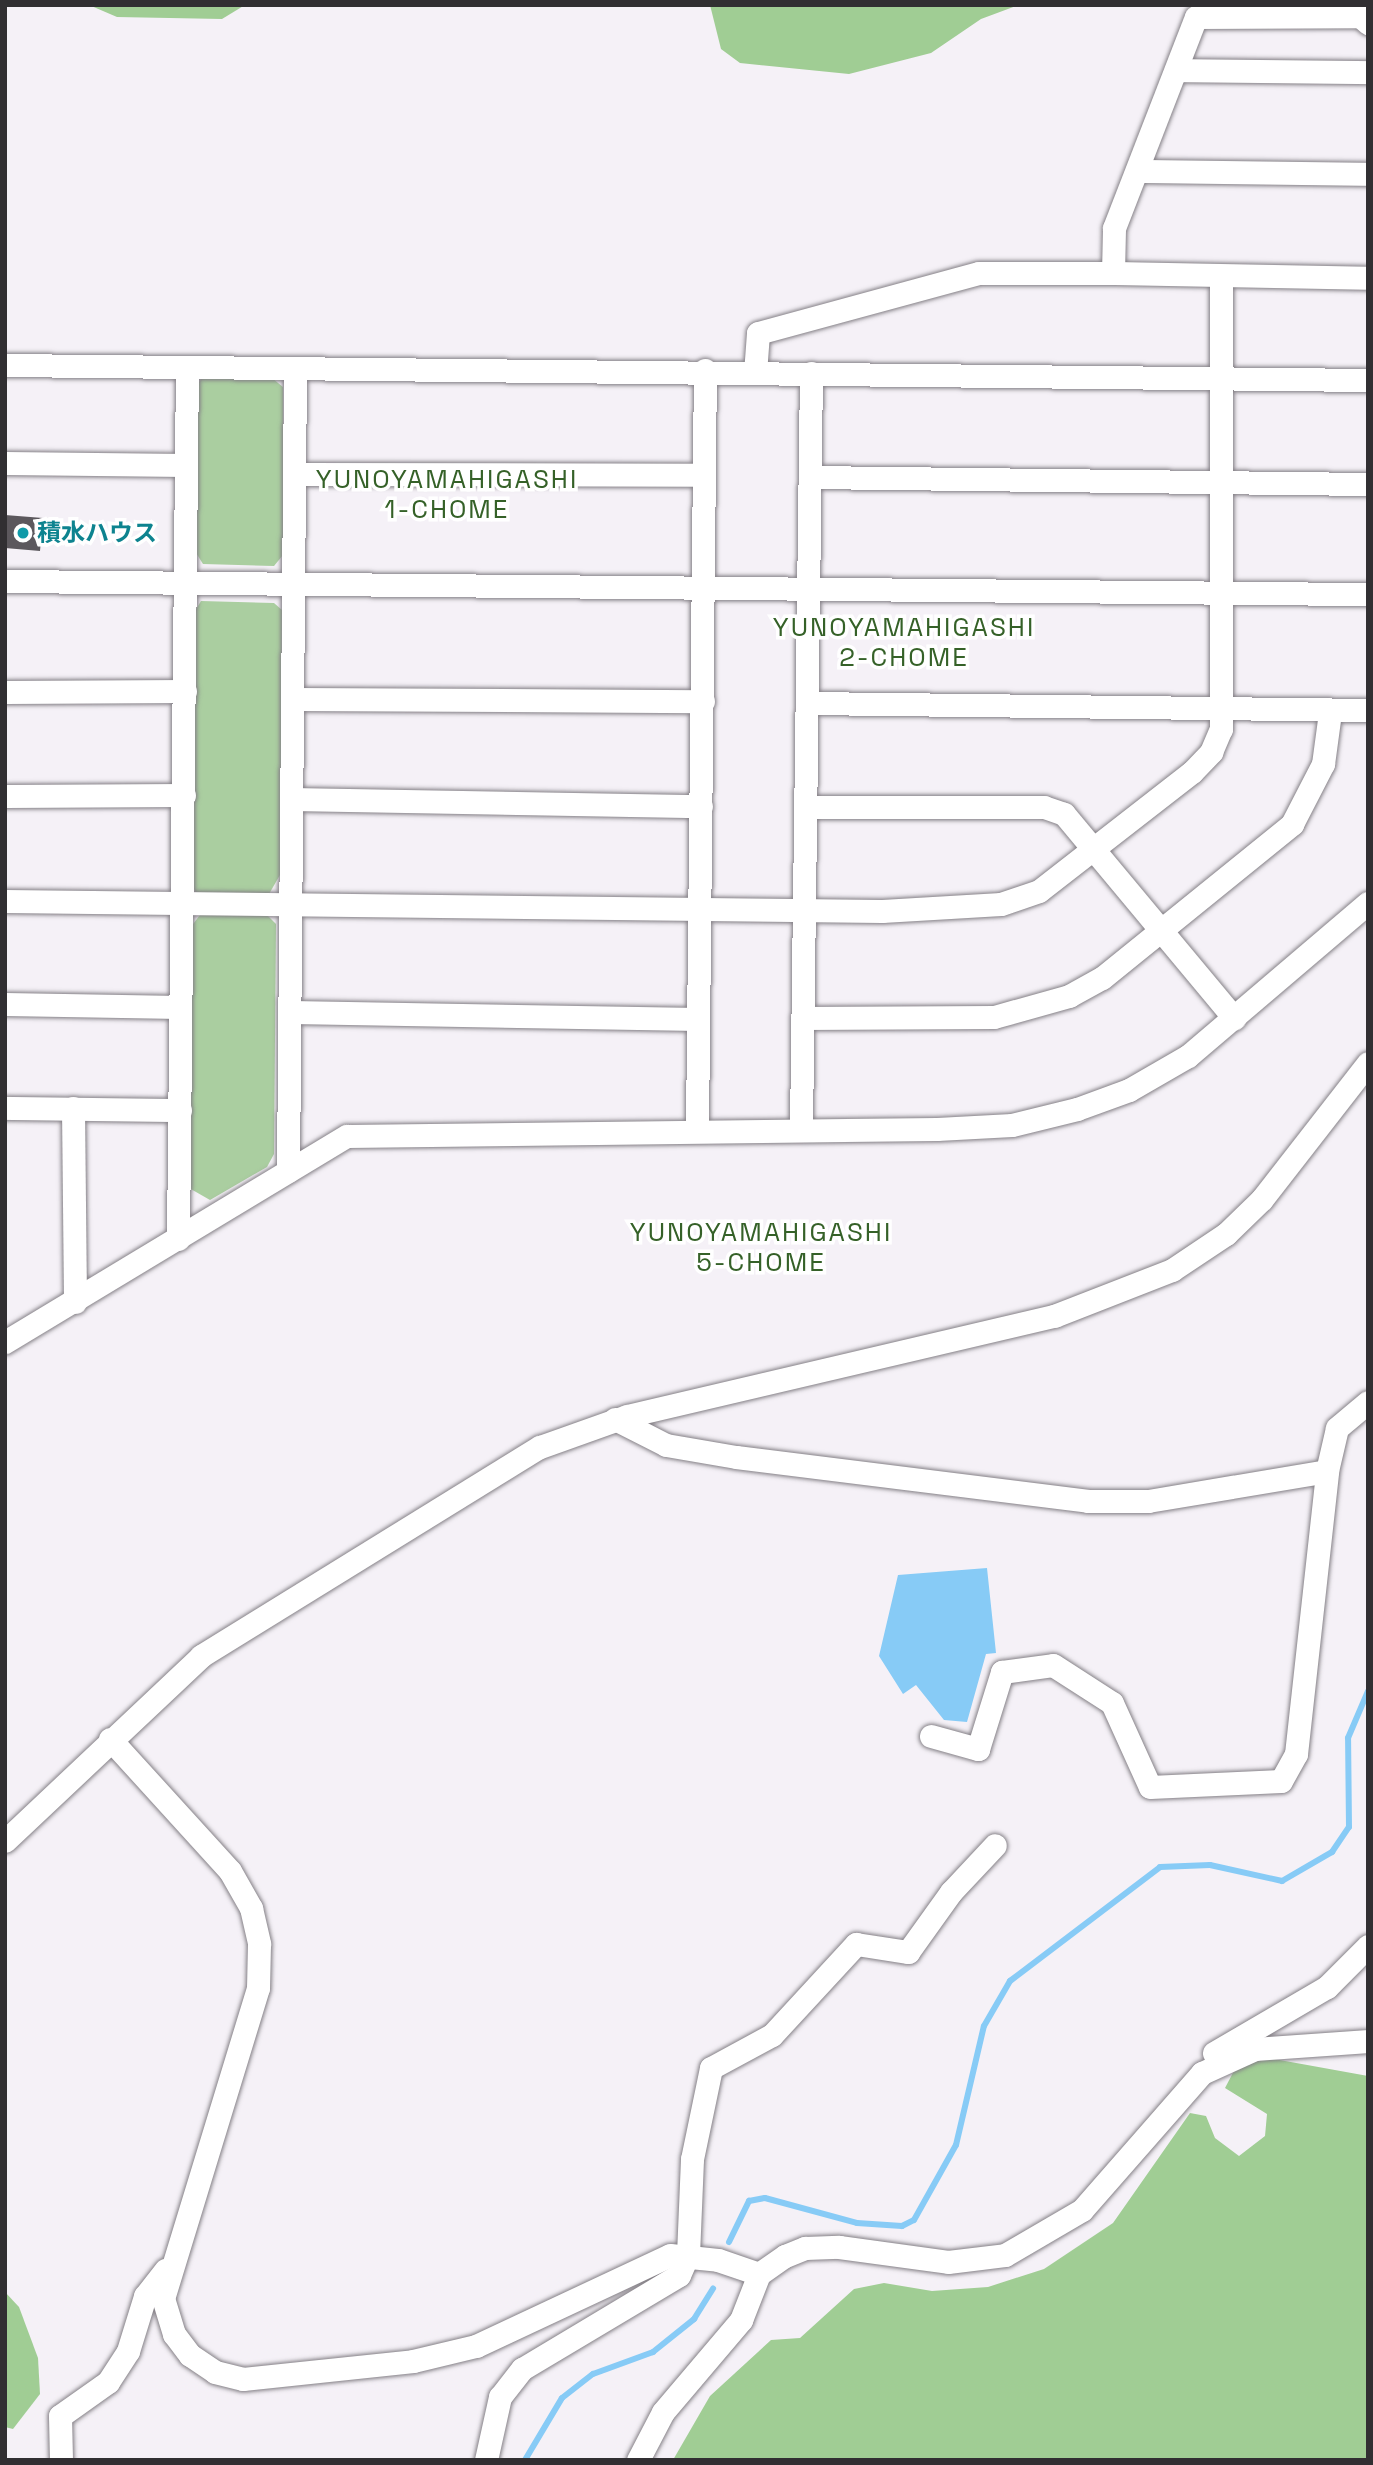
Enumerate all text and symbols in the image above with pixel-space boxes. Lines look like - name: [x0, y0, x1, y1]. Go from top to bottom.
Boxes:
- district label: YUNOYAMAHIGASHI 1-CHOME: [318, 464, 576, 526]
- place label: 積水ハウス: [37, 519, 157, 547]
- marker: 積水ハウス: [15, 525, 31, 541]
- district label: YUNOYAMAHIGASHI 2-CHOME: [775, 612, 1033, 674]
- district label: YUNOYAMAHIGASHI 5-CHOME: [632, 1217, 890, 1278]

